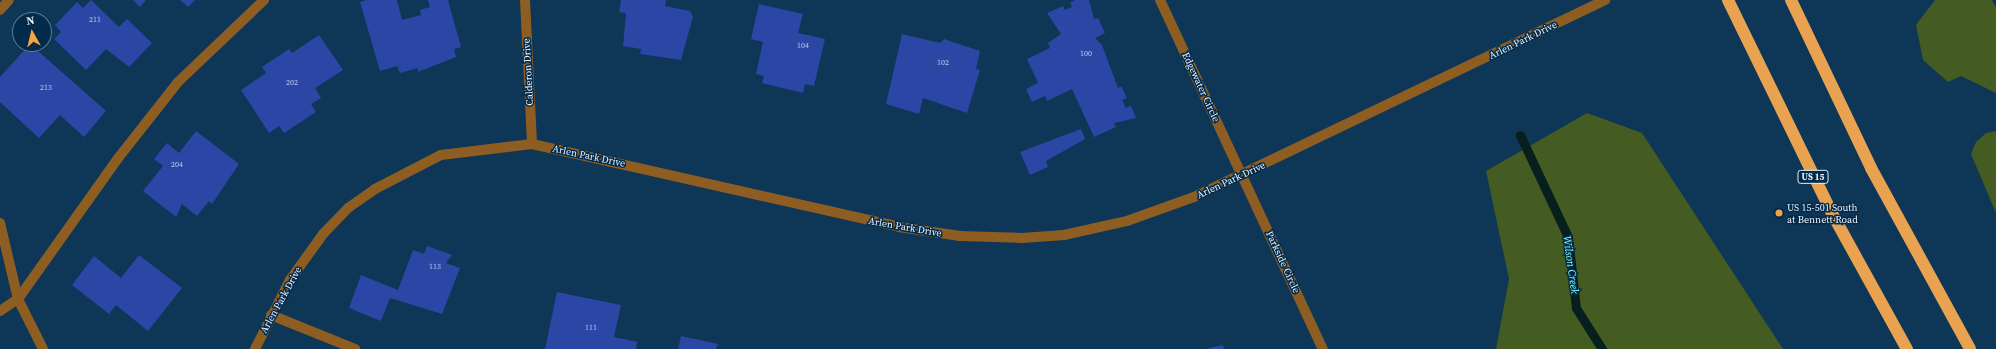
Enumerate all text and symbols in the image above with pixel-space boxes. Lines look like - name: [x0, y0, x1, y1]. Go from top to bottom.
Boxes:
- north arrow: [12, 12, 52, 52]
- text: N: [25, 13, 35, 29]
- house number: 211: [89, 15, 101, 25]
- street label: Arlen Park Drive: [1487, 18, 1559, 62]
- street label: Calderon Drive: [520, 38, 536, 106]
- house number: 104: [797, 41, 809, 51]
- house number: 100: [1080, 49, 1092, 59]
- street label: Edgewater Circle: [1180, 50, 1222, 124]
- house number: 102: [937, 58, 949, 68]
- house number: 202: [286, 78, 298, 88]
- house number: 213: [40, 83, 52, 93]
- street label: Arlen Park Drive: [551, 142, 627, 170]
- street label: Arlen Park Drive: [1195, 159, 1267, 201]
- house number: 204: [171, 160, 183, 170]
- road number: US 15: [1797, 170, 1829, 184]
- place label: US 15-501 South at Bennett Road: [1787, 201, 1858, 224]
- marker: US 15-501 South at Bennett Road: [1774, 208, 1784, 218]
- street label: Arlen Park Drive: [867, 215, 943, 239]
- street label: Parkside Circle: [1263, 229, 1303, 295]
- water label: Wilson Creek: [1559, 235, 1581, 295]
- house number: 113: [429, 262, 441, 272]
- street label: Arlen Park Drive: [258, 265, 304, 335]
- house number: 111: [585, 323, 597, 333]

